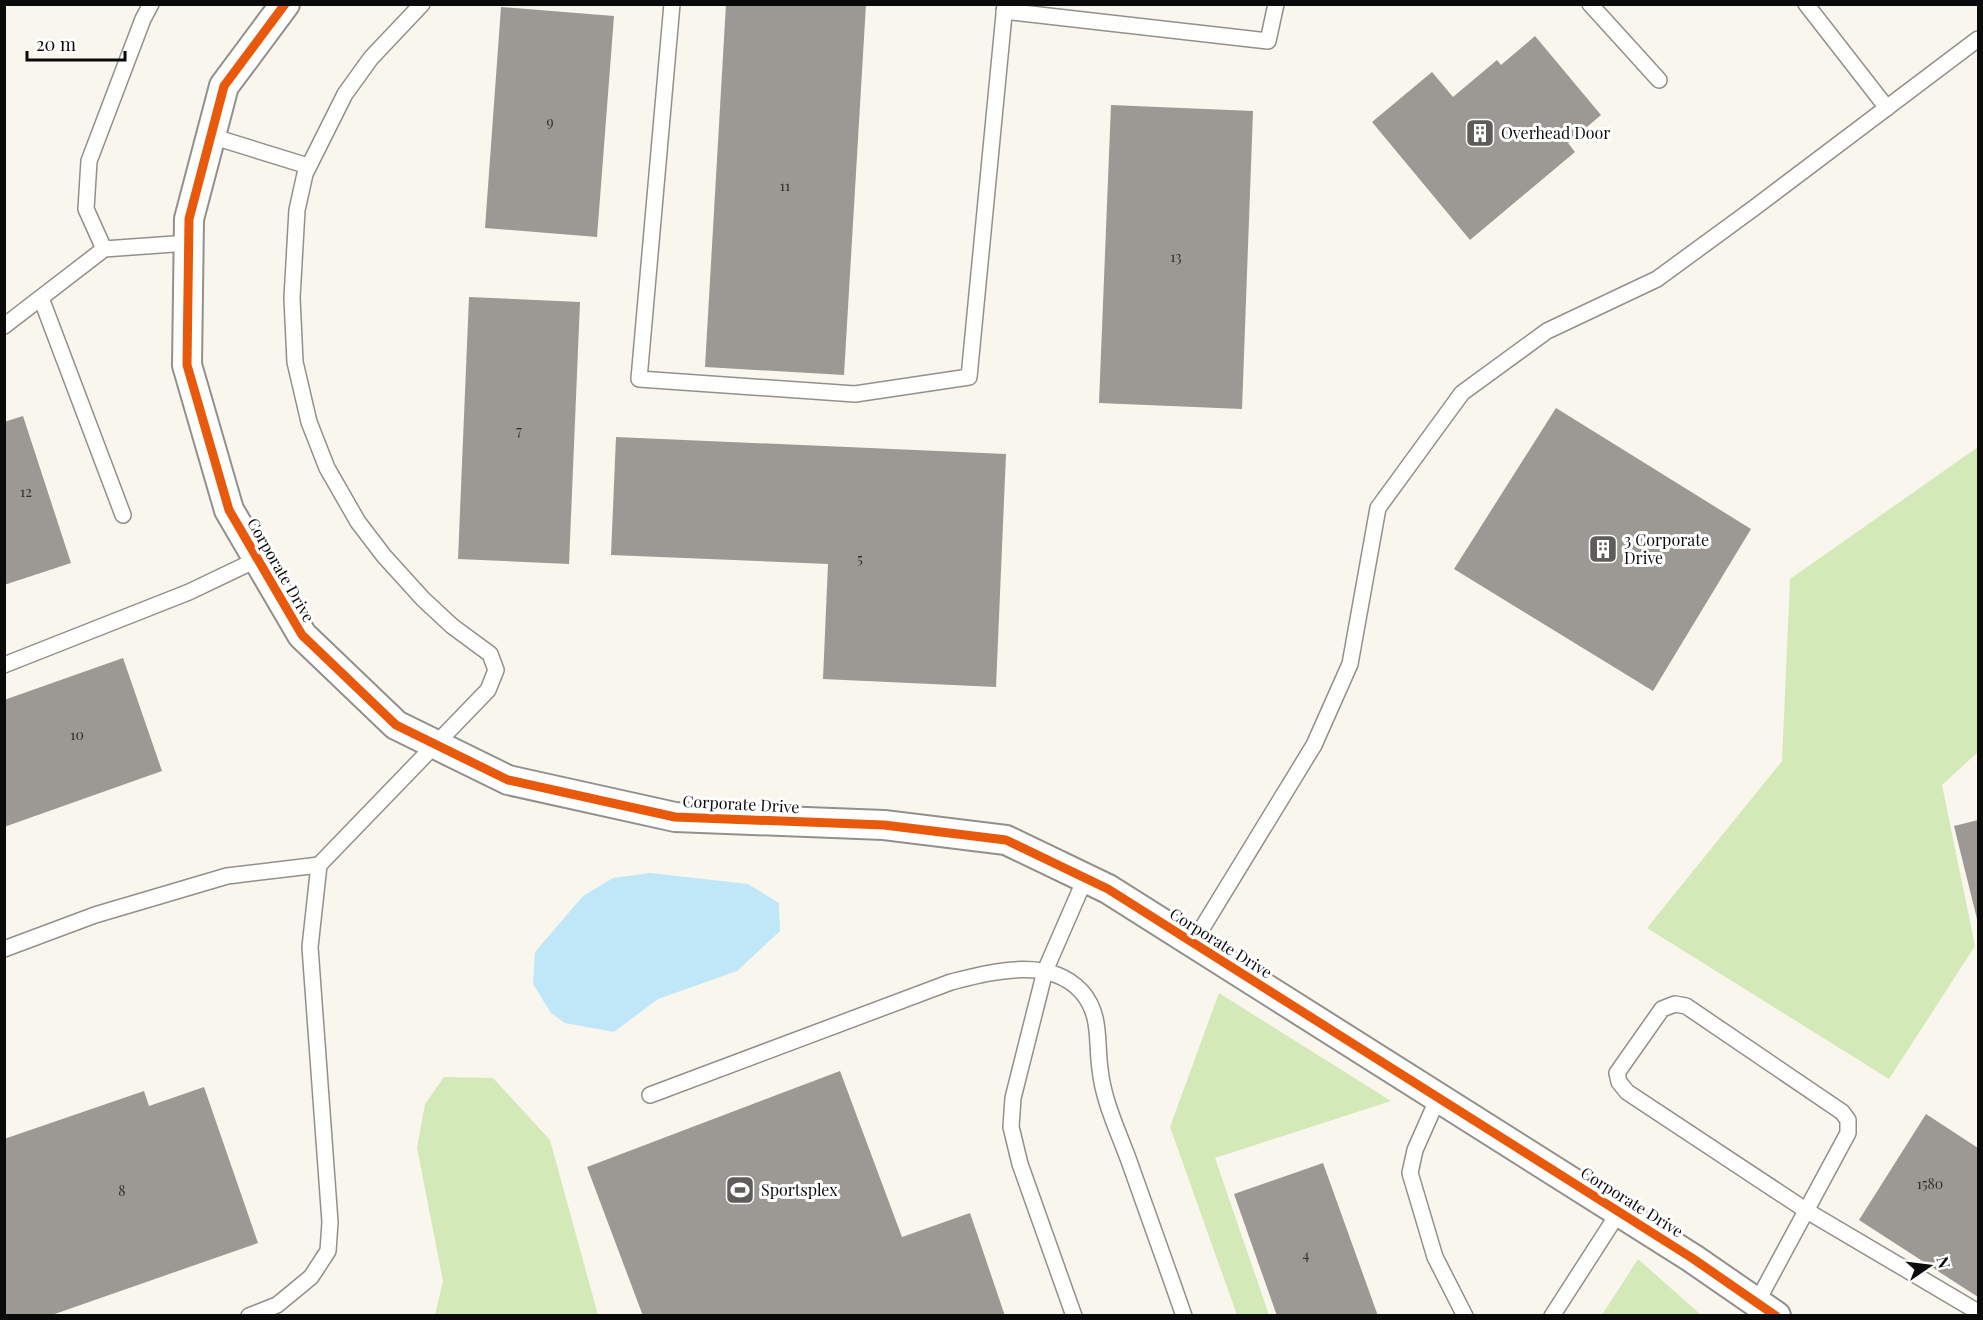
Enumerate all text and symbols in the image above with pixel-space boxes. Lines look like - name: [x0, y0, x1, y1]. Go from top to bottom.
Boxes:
- scale bar: [27, 24, 124, 62]
- text: 20 m: [36, 32, 76, 56]
- house number: 9: [546, 112, 554, 131]
- building icon: Overhead Door: [1464, 117, 1496, 149]
- place label: Overhead Door: [1501, 122, 1610, 143]
- house number: 11: [780, 176, 790, 195]
- house number: 13: [1170, 247, 1182, 266]
- house number: 7: [516, 421, 522, 440]
- house number: 12: [20, 482, 32, 501]
- street label: Corporate Drive: [243, 514, 320, 626]
- place label: 3 Corporate Drive: [1624, 529, 1709, 568]
- building icon: 3 Corporate Drive: [1587, 533, 1619, 565]
- house number: 5: [857, 549, 863, 568]
- house number: 10: [70, 725, 84, 744]
- street label: Corporate Drive: [682, 790, 800, 817]
- street label: Corporate Drive: [1166, 903, 1276, 982]
- street label: Corporate Drive: [1577, 1162, 1687, 1241]
- sports icon: Sportsplex: [724, 1174, 756, 1206]
- house number: 1580: [1917, 1174, 1943, 1193]
- place label: Sportsplex: [761, 1179, 838, 1200]
- house number: 8: [118, 1181, 126, 1200]
- north arrow: [1899, 1236, 1959, 1296]
- house number: 4: [1303, 1245, 1310, 1264]
- text: N: [1932, 1254, 1956, 1271]

